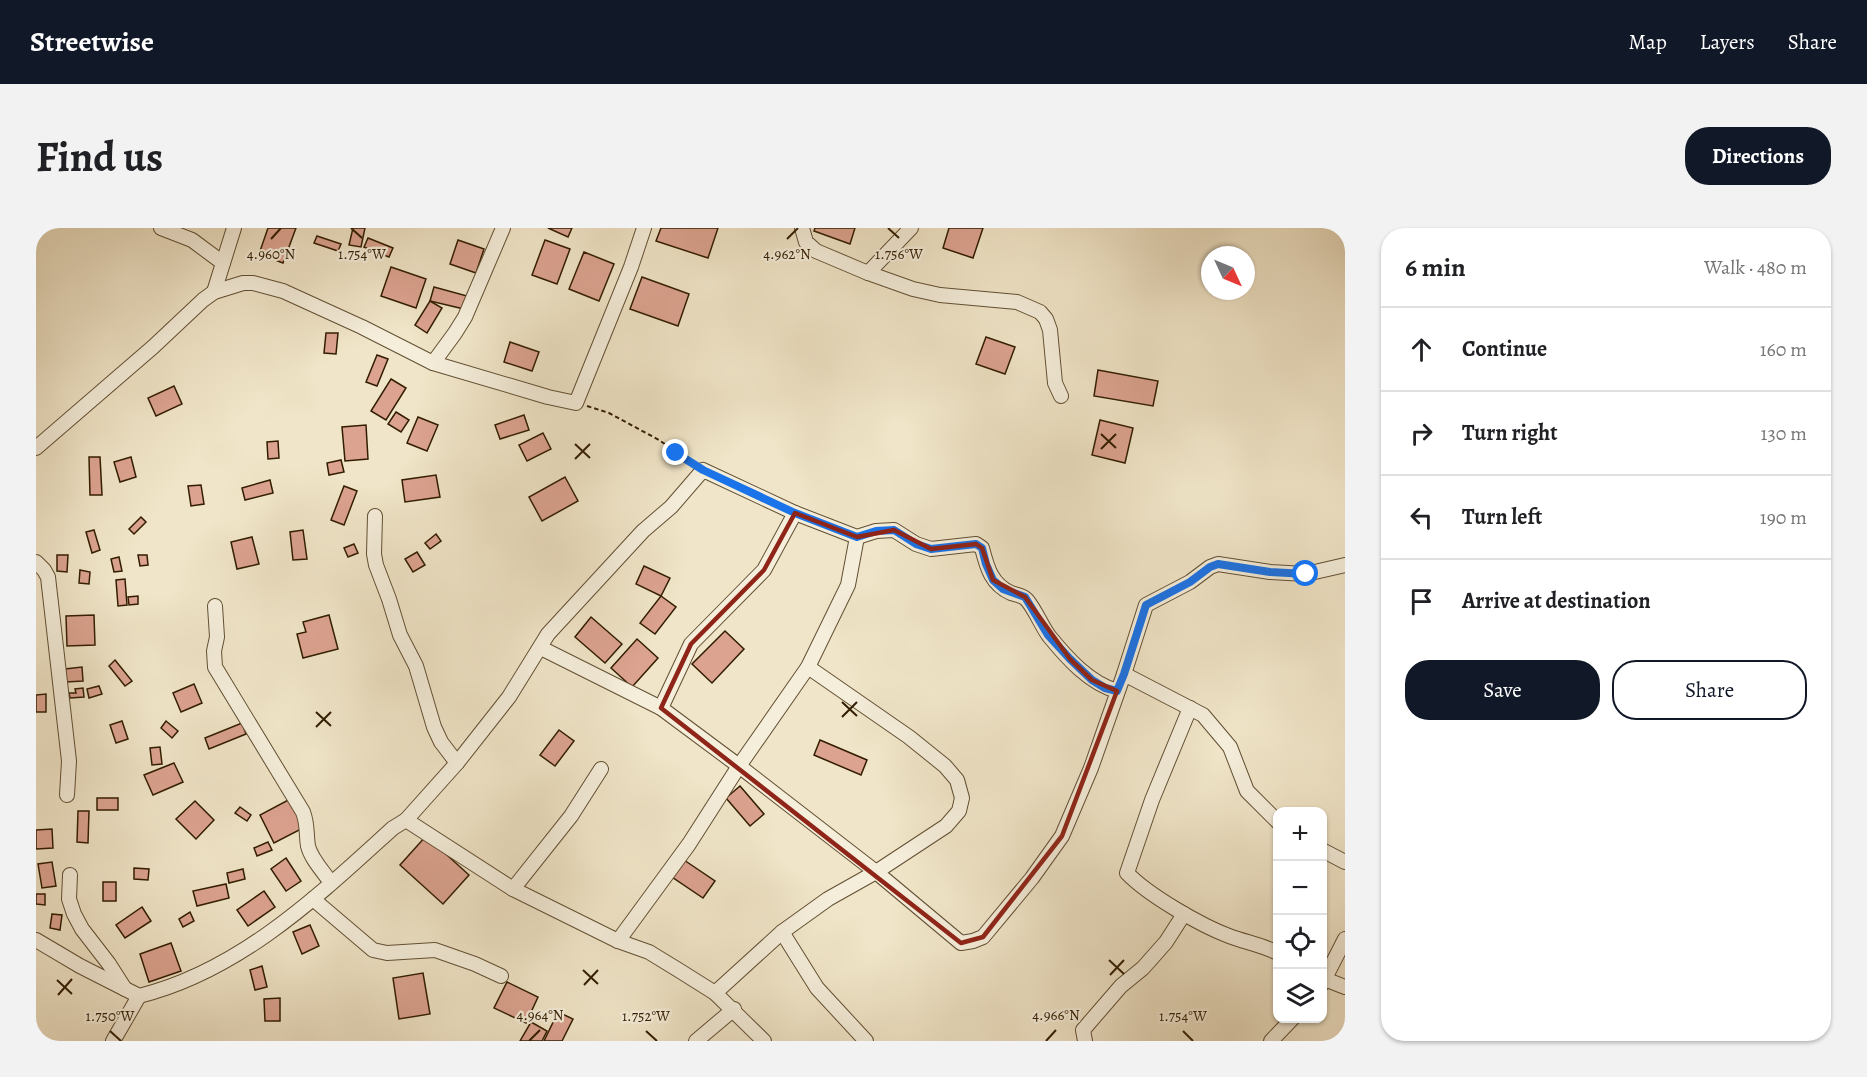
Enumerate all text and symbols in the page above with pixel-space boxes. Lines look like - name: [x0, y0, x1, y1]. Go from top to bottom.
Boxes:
- text: Streetwise: [30, 23, 154, 61]
- text: Map: [1628, 28, 1667, 56]
- text: Layers: [1700, 28, 1755, 56]
- text: Share: [1788, 28, 1837, 56]
- button: Directions: [1685, 127, 1831, 185]
- text: Find us: [36, 128, 163, 185]
- text: 4.960°N: [247, 244, 295, 264]
- text: 1.754°W: [338, 244, 386, 264]
- text: 4.962°N: [763, 244, 811, 264]
- text: 1.756°W: [875, 244, 923, 264]
- north arrow: [1201, 246, 1255, 300]
- text: 6 min: [1405, 250, 1466, 285]
- text: Walk · 480 m: [1704, 254, 1807, 281]
- icon: ahead: [1405, 333, 1438, 366]
- text: Continue: [1462, 334, 1547, 364]
- text: 160 m: [1760, 336, 1807, 363]
- icon: right: [1405, 417, 1438, 450]
- text: Turn right: [1462, 418, 1558, 448]
- text: 130 m: [1761, 420, 1807, 447]
- route end: [662, 439, 688, 465]
- icon: left: [1405, 501, 1438, 534]
- text: Turn left: [1462, 502, 1542, 532]
- text: 190 m: [1760, 504, 1807, 531]
- route start: [1292, 560, 1318, 586]
- icon: arrive: [1405, 585, 1438, 618]
- text: Arrive at destination: [1462, 586, 1651, 616]
- button: Save: [1405, 660, 1600, 720]
- button: Share: [1612, 660, 1807, 720]
- map controls: [1273, 807, 1327, 1023]
- button: +: [1273, 807, 1327, 861]
- button: −: [1273, 861, 1327, 915]
- button: locate: [1273, 915, 1327, 969]
- button: layers: [1273, 969, 1327, 1023]
- text: 4.964°N: [516, 1005, 564, 1025]
- text: 4.966°N: [1032, 1005, 1080, 1025]
- text: 1.750°W: [86, 1006, 134, 1026]
- text: 1.752°W: [622, 1006, 670, 1026]
- text: 1.754°W: [1159, 1006, 1207, 1026]

